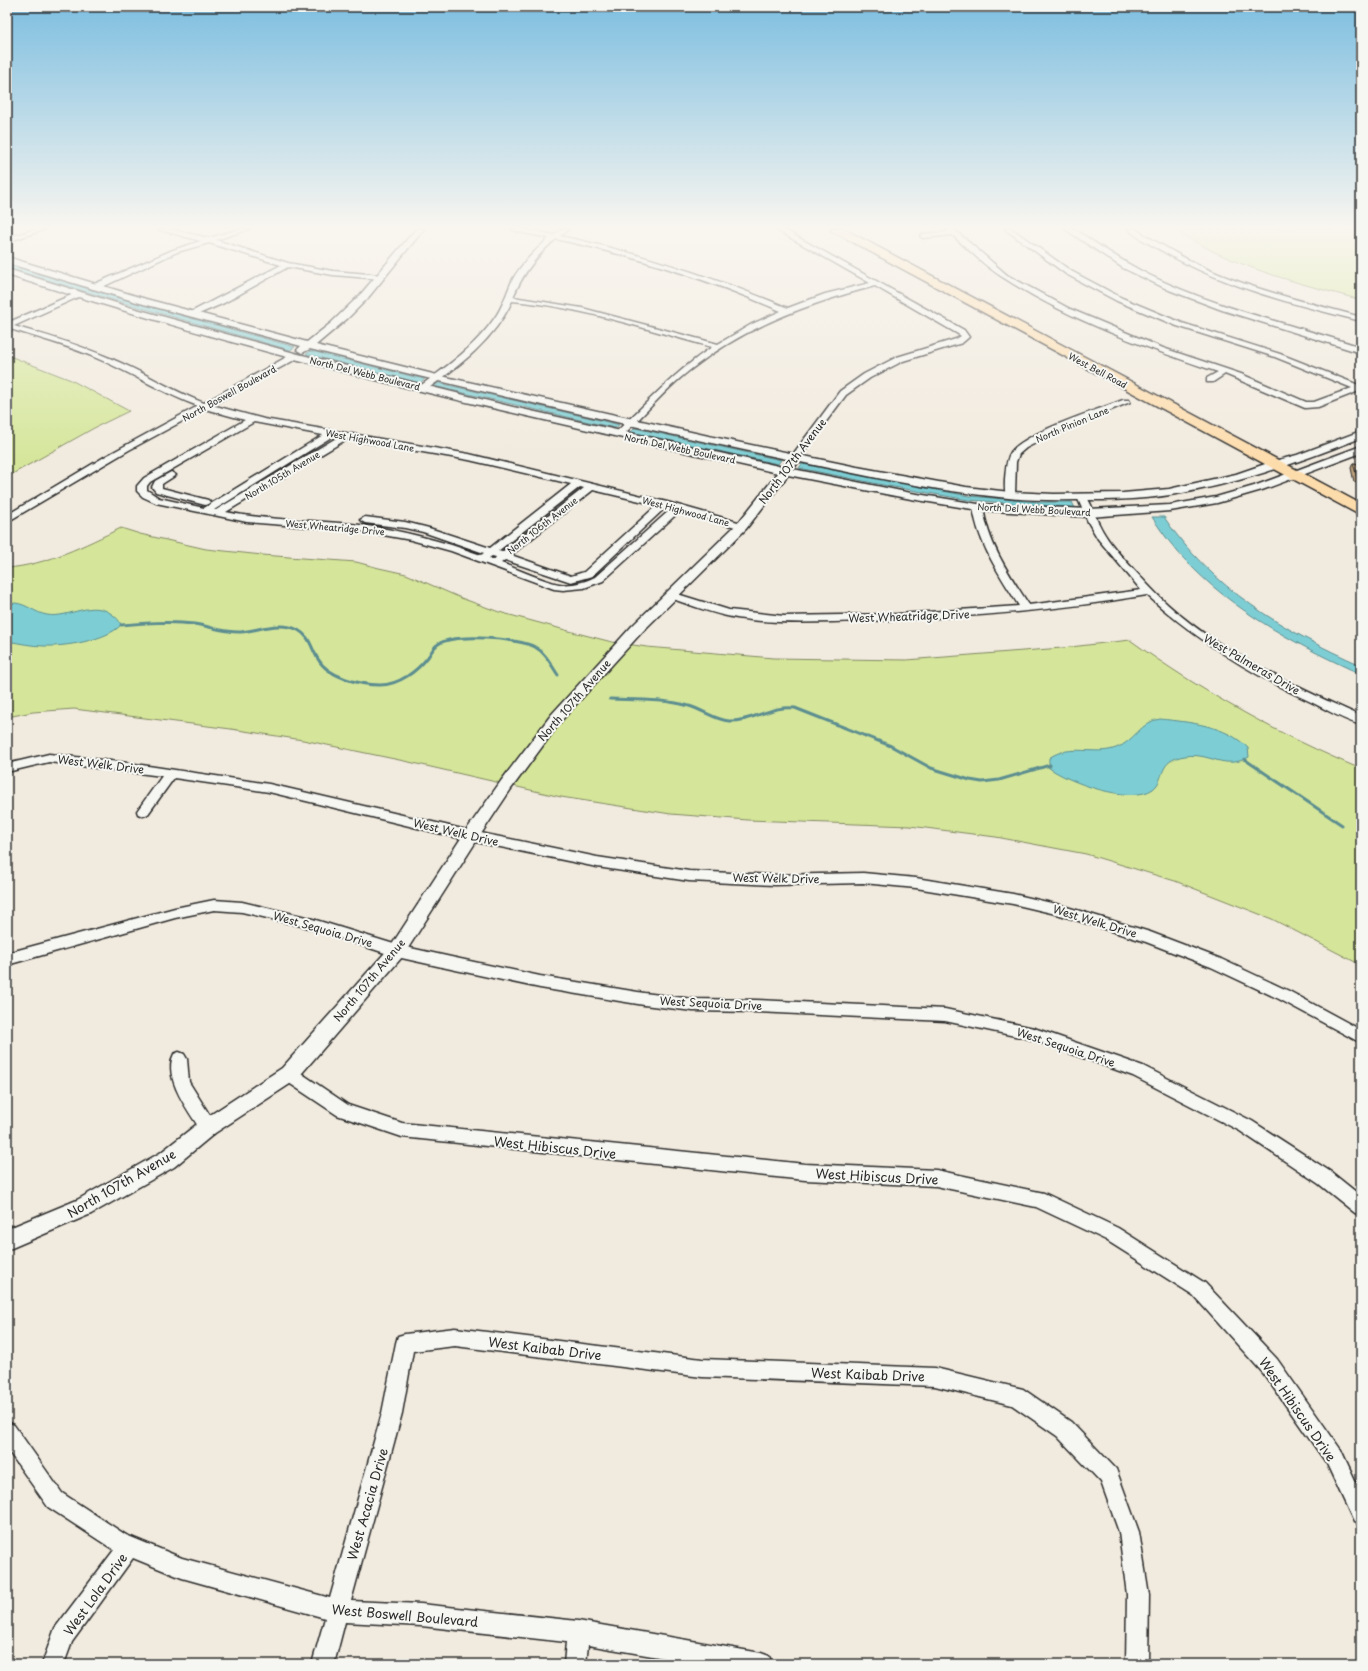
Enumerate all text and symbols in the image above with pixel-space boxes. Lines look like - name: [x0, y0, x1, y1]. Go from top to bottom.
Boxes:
- street label: West Bell Road: [1066, 349, 1130, 391]
- street label: North Del Webb Boulevard: [308, 352, 422, 394]
- street label: North Boswell Boulevard: [180, 361, 279, 425]
- street label: North Pinion Lane: [1033, 402, 1111, 446]
- street label: North 107th Avenue: [754, 414, 830, 508]
- street label: West Highwood Lane: [324, 425, 416, 455]
- street label: North Del Webb Boulevard: [623, 429, 737, 467]
- street label: North 105th Avenue: [242, 447, 322, 503]
- street label: North 106th Avenue: [504, 493, 580, 557]
- street label: West Highwood Lane: [641, 493, 731, 529]
- street label: North Del Webb Boulevard: [977, 499, 1091, 519]
- street label: West Wheatridge Drive: [285, 516, 385, 538]
- street label: West Wheatridge Drive: [848, 605, 970, 627]
- street label: West Palmeras Drive: [1201, 629, 1304, 699]
- street label: North 107th Avenue: [534, 655, 615, 745]
- street label: West Welk Drive: [57, 750, 145, 778]
- street label: West Welk Drive: [412, 814, 500, 850]
- street label: West Welk Drive: [732, 869, 820, 887]
- street label: West Welk Drive: [1051, 900, 1139, 942]
- street label: West Sequoia Drive: [271, 907, 375, 951]
- street label: North 107th Avenue: [329, 934, 409, 1025]
- street label: West Sequoia Drive: [659, 992, 763, 1014]
- street label: West Sequoia Drive: [1014, 1023, 1118, 1071]
- street label: West Hibiscus Drive: [493, 1131, 617, 1163]
- street label: North 107th Avenue: [63, 1144, 179, 1222]
- street label: West Hibiscus Drive: [815, 1163, 939, 1189]
- street label: West Kaibab Drive: [487, 1332, 603, 1364]
- street label: West Hibiscus Drive: [1255, 1353, 1341, 1465]
- street label: West Kaibab Drive: [811, 1363, 925, 1385]
- street label: West Acacia Drive: [342, 1446, 392, 1562]
- street label: West Lola Drive: [59, 1549, 131, 1639]
- street label: West Boswell Boulevard: [331, 1599, 479, 1631]

